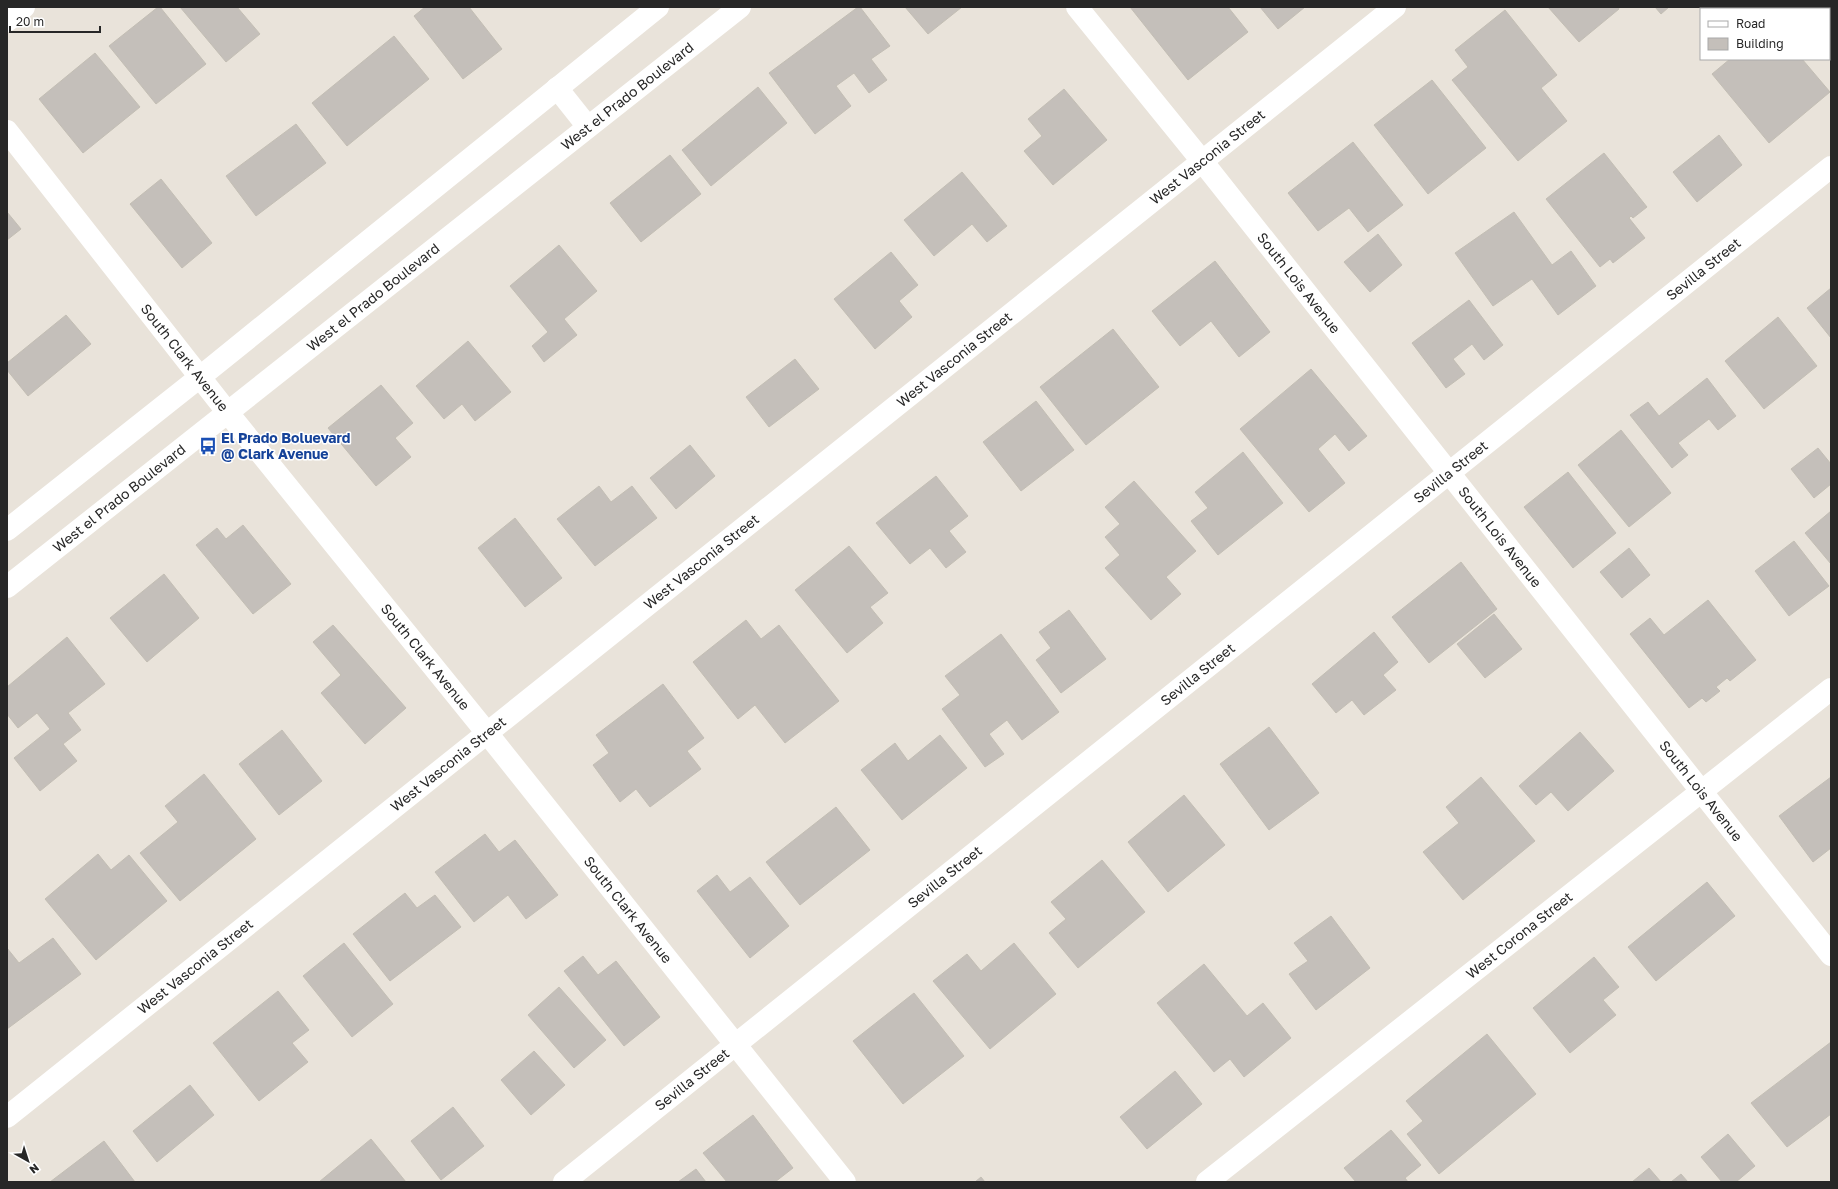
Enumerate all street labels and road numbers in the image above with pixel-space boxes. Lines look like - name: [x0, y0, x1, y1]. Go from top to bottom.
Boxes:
- street label: West el Prado Boulevard: [557, 38, 697, 153]
- street label: West Vasconia Street: [1146, 105, 1268, 208]
- street label: South Lois Avenue: [1254, 229, 1344, 337]
- street label: Sevilla Street: [1663, 234, 1744, 304]
- street label: West el Prado Boulevard: [303, 239, 443, 354]
- street label: South Clark Avenue: [138, 300, 232, 415]
- street label: West Vasconia Street: [893, 308, 1015, 410]
- street label: Sevilla Street: [1410, 436, 1491, 506]
- street label: West el Prado Boulevard: [49, 440, 189, 556]
- street label: South Lois Avenue: [1455, 483, 1545, 591]
- street label: West Vasconia Street: [640, 510, 762, 613]
- street label: South Clark Avenue: [378, 600, 474, 713]
- street label: Sevilla Street: [1157, 639, 1238, 709]
- street label: West Vasconia Street: [387, 713, 509, 815]
- street label: South Lois Avenue: [1656, 737, 1747, 845]
- street label: Sevilla Street: [904, 842, 985, 911]
- street label: South Clark Avenue: [581, 853, 676, 966]
- street label: West Corona Street: [1462, 888, 1576, 982]
- street label: West Vasconia Street: [134, 915, 256, 1017]
- street label: Sevilla Street: [651, 1044, 732, 1114]

